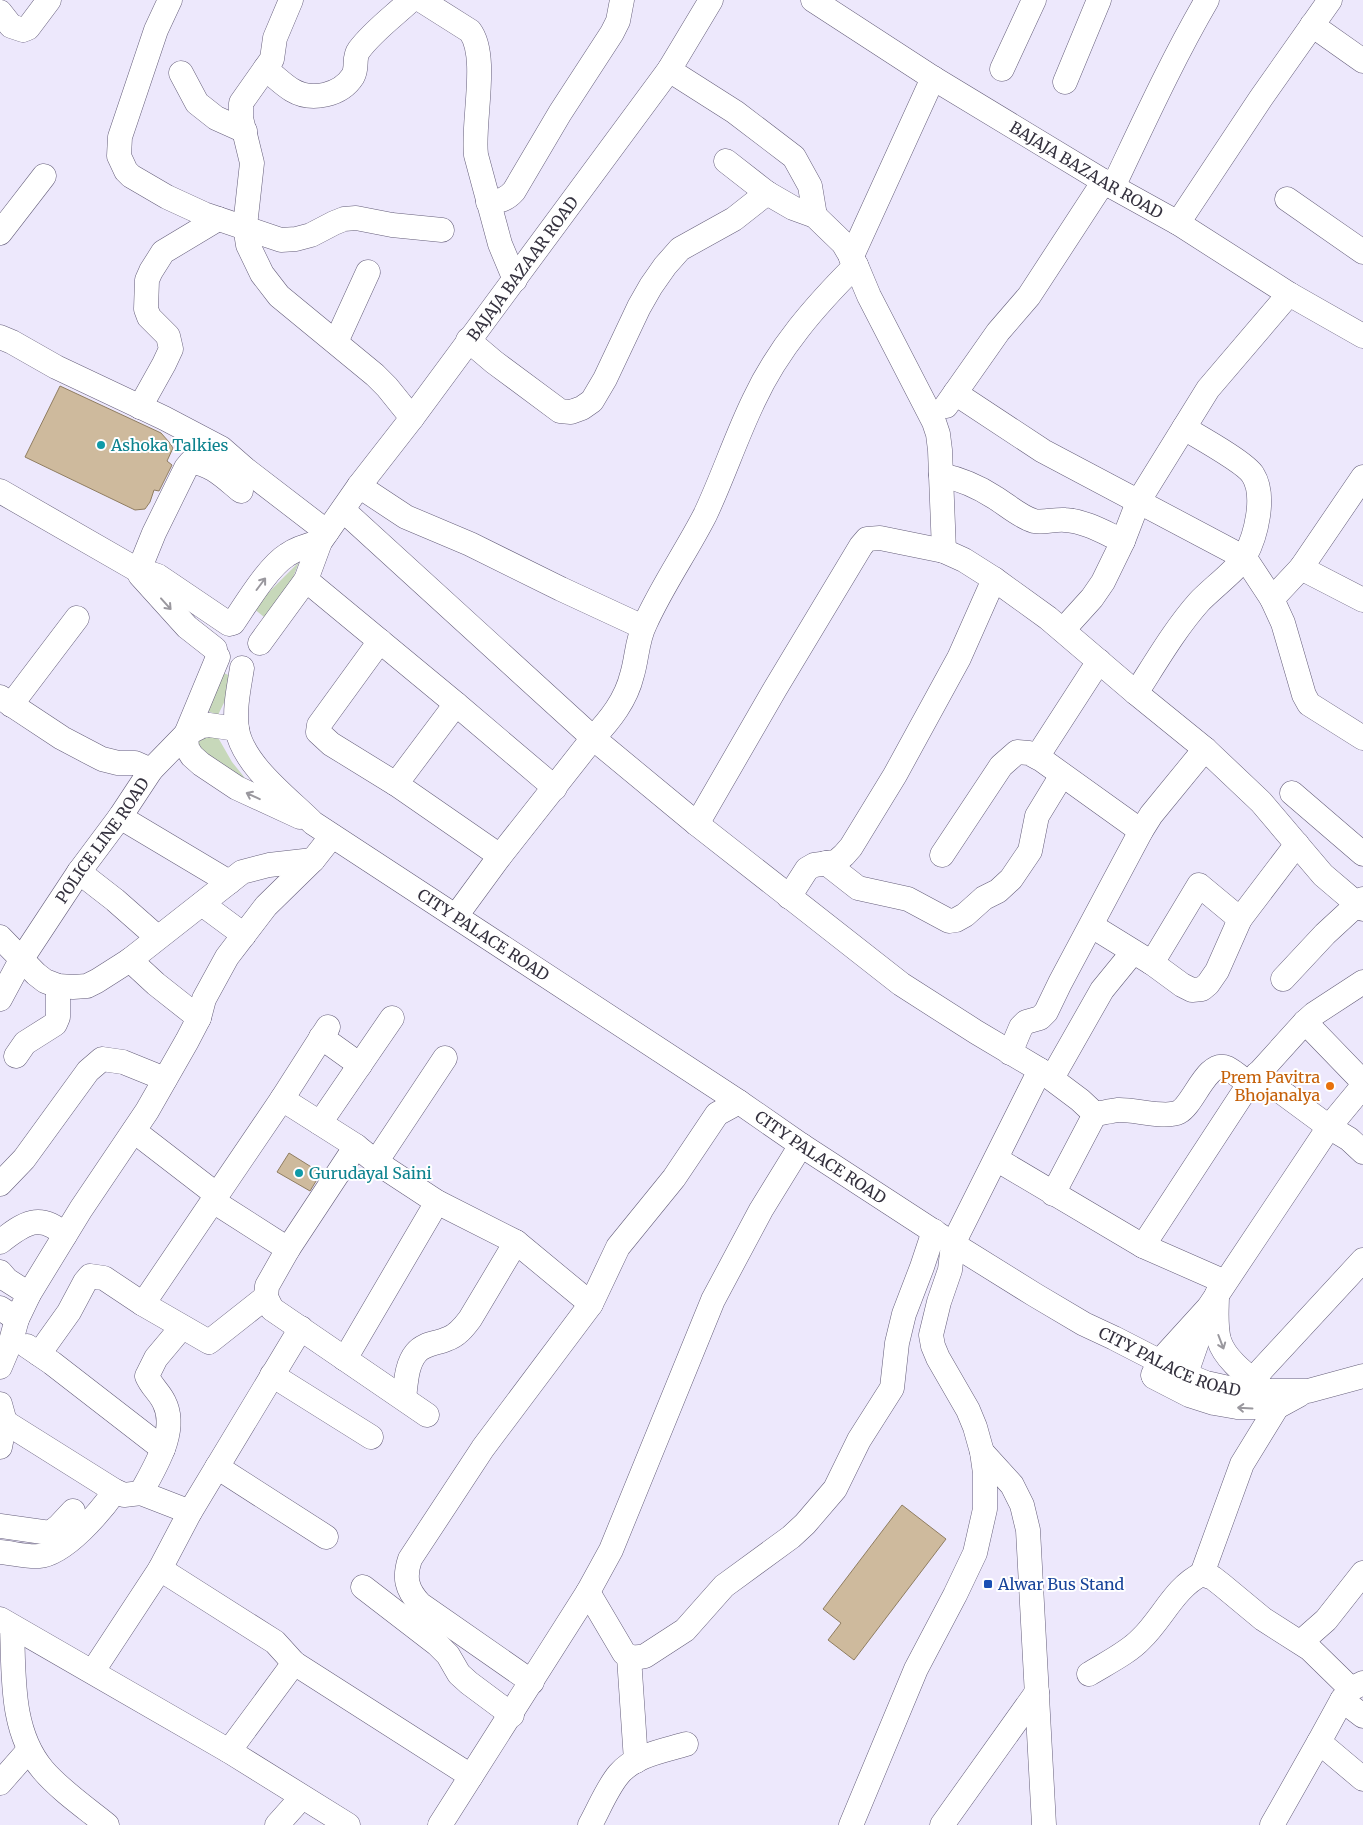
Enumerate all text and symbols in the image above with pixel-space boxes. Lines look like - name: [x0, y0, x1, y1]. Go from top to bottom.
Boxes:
- street label: BAJAJA BAZAAR ROAD: [1006, 117, 1167, 223]
- street label: BAJAJA BAZAAR ROAD: [463, 192, 582, 345]
- place label: Ashoka Talkies: [110, 435, 229, 455]
- marker: Ashoka Talkies: [95, 439, 107, 451]
- one-way arrow: [256, 578, 267, 591]
- one-way arrow: [160, 598, 172, 611]
- street label: POLICE LINE ROAD: [51, 774, 153, 907]
- one-way arrow: [246, 790, 261, 800]
- street label: CITY PALACE ROAD: [414, 884, 553, 985]
- place label: Prem Pavitra Bhojanalya: [1220, 1067, 1320, 1105]
- marker: Prem Pavitra Bhojanalya: [1324, 1080, 1336, 1092]
- street label: CITY PALACE ROAD: [751, 1106, 890, 1208]
- place label: Gurudayal Saini: [309, 1163, 432, 1183]
- marker: Gurudayal Saini: [293, 1167, 305, 1179]
- street label: CITY PALACE ROAD: [1096, 1322, 1243, 1400]
- one-way arrow: [1217, 1334, 1226, 1349]
- one-way arrow: [1237, 1403, 1253, 1412]
- place label: Alwar Bus Stand: [997, 1574, 1125, 1594]
- marker: Alwar Bus Stand: [982, 1578, 994, 1590]

